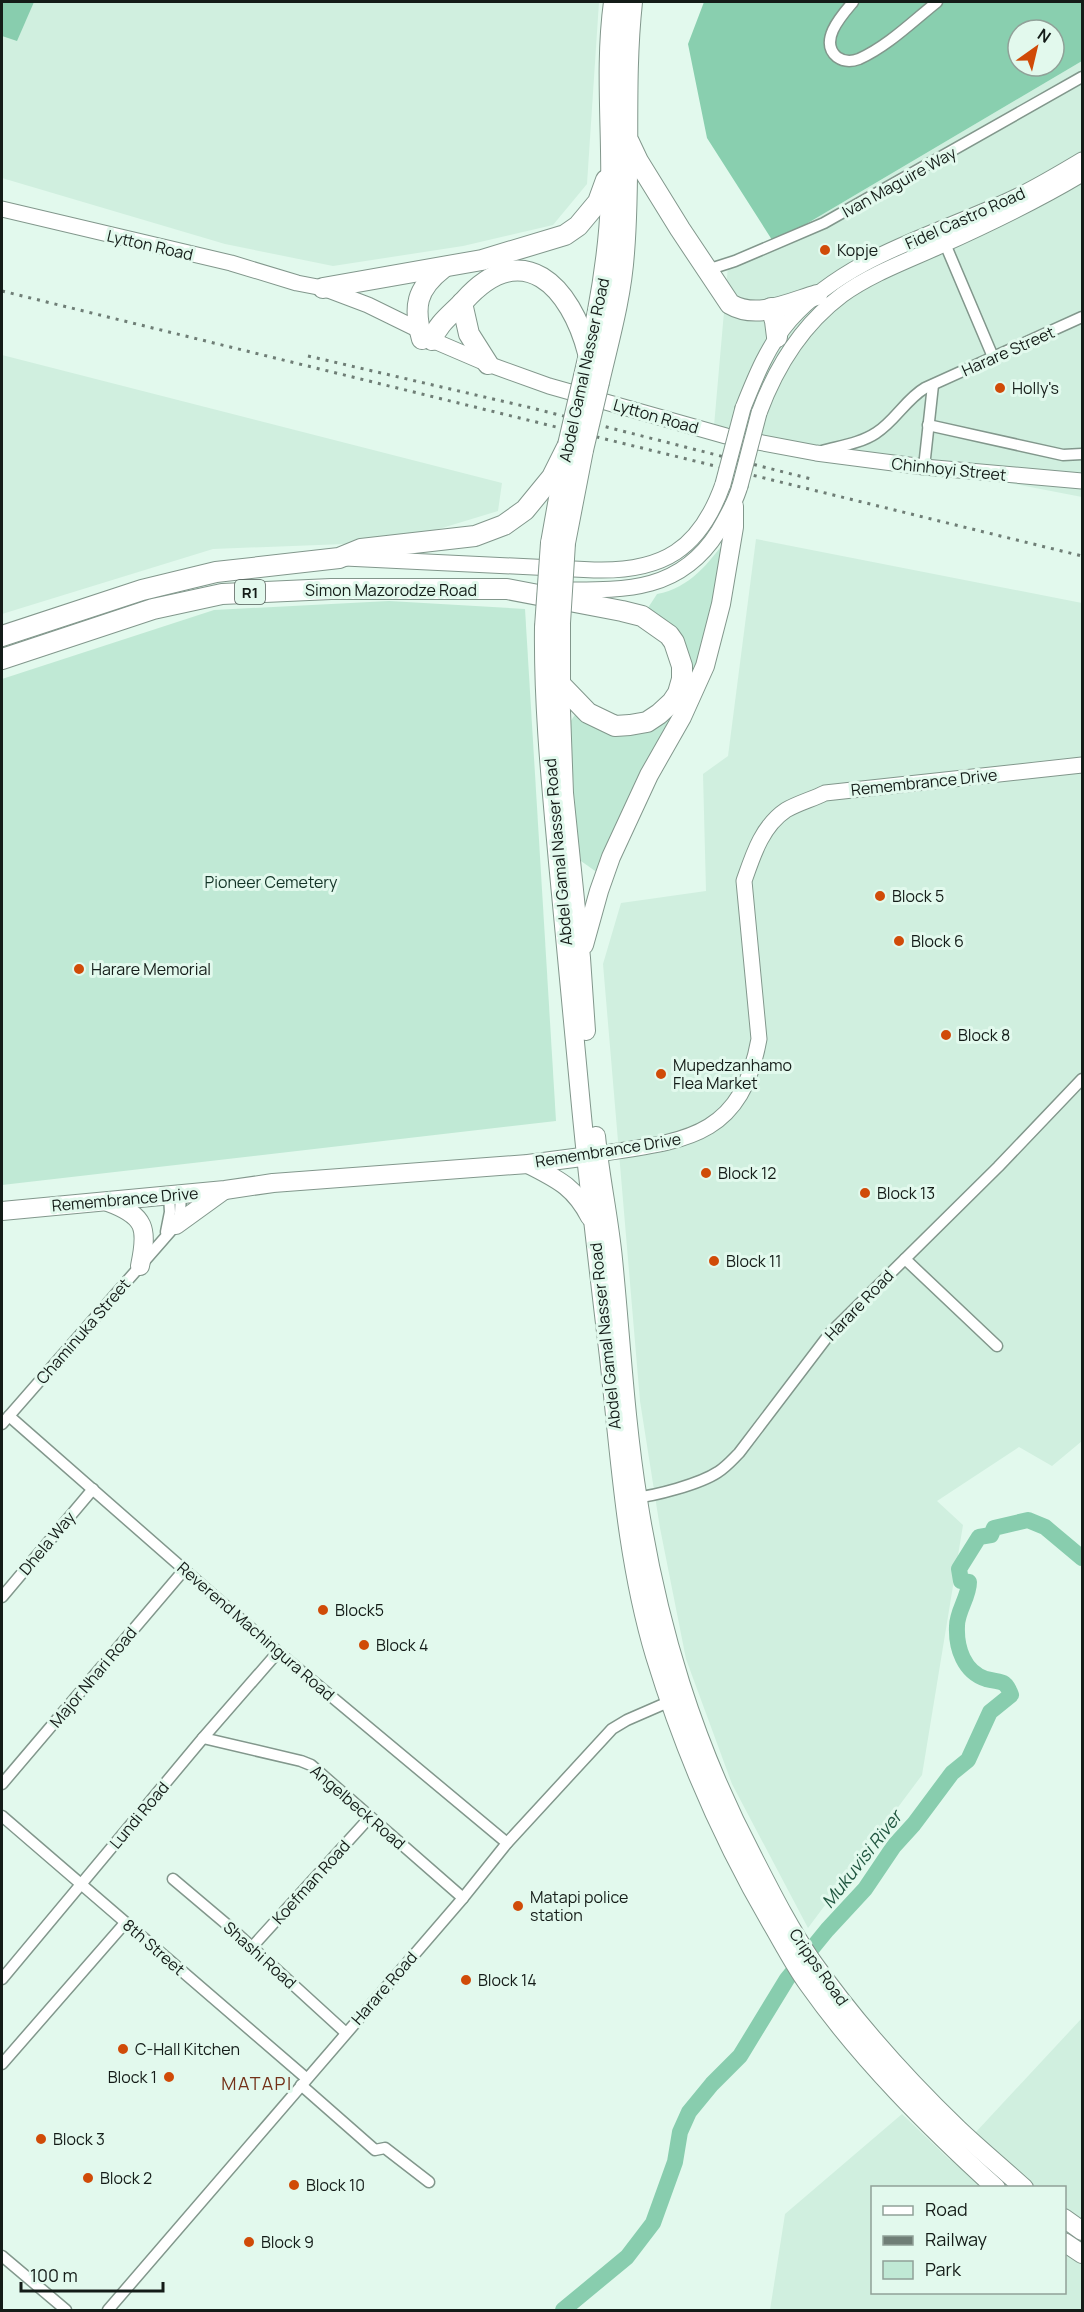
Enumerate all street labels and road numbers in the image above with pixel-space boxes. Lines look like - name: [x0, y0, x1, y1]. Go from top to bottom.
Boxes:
- street label: Ivan Maguire Way: [838, 141, 960, 222]
- street label: Fidel Castro Road: [902, 182, 1028, 254]
- street label: Lytton Road: [105, 224, 195, 266]
- street label: Abdel Gamal Nasser Road: [554, 276, 614, 464]
- street label: Harare Street: [958, 321, 1058, 381]
- street label: Lytton Road: [611, 393, 701, 439]
- street label: Chinhoyi Street: [891, 452, 1007, 486]
- street label: Simon Mazorodze Road: [305, 579, 477, 601]
- road number: R1: [235, 580, 265, 604]
- street label: Abdel Gamal Nasser Road: [539, 757, 577, 947]
- street label: Remembrance Drive: [850, 763, 998, 801]
- street label: Remembrance Drive: [534, 1128, 682, 1172]
- street label: Remembrance Drive: [51, 1182, 199, 1216]
- street label: Abdel Gamal Nasser Road: [584, 1241, 626, 1431]
- street label: Harare Road: [820, 1265, 898, 1345]
- street label: Chaminuka Street: [31, 1274, 135, 1388]
- street label: Dhela Way: [14, 1506, 80, 1579]
- street label: Reverend Machingura Road: [173, 1557, 339, 1705]
- street label: Major Nhari Road: [44, 1622, 142, 1732]
- street label: Angelbeck Road: [306, 1760, 410, 1854]
- street label: Lundi Road: [104, 1777, 174, 1853]
- street label: Koefman Road: [267, 1835, 355, 1929]
- street label: 8th Street: [118, 1914, 190, 1980]
- street label: Shashi Road: [219, 1916, 301, 1994]
- street label: Cripps Road: [784, 1924, 854, 2010]
- street label: Harare Road: [346, 1947, 422, 2029]

